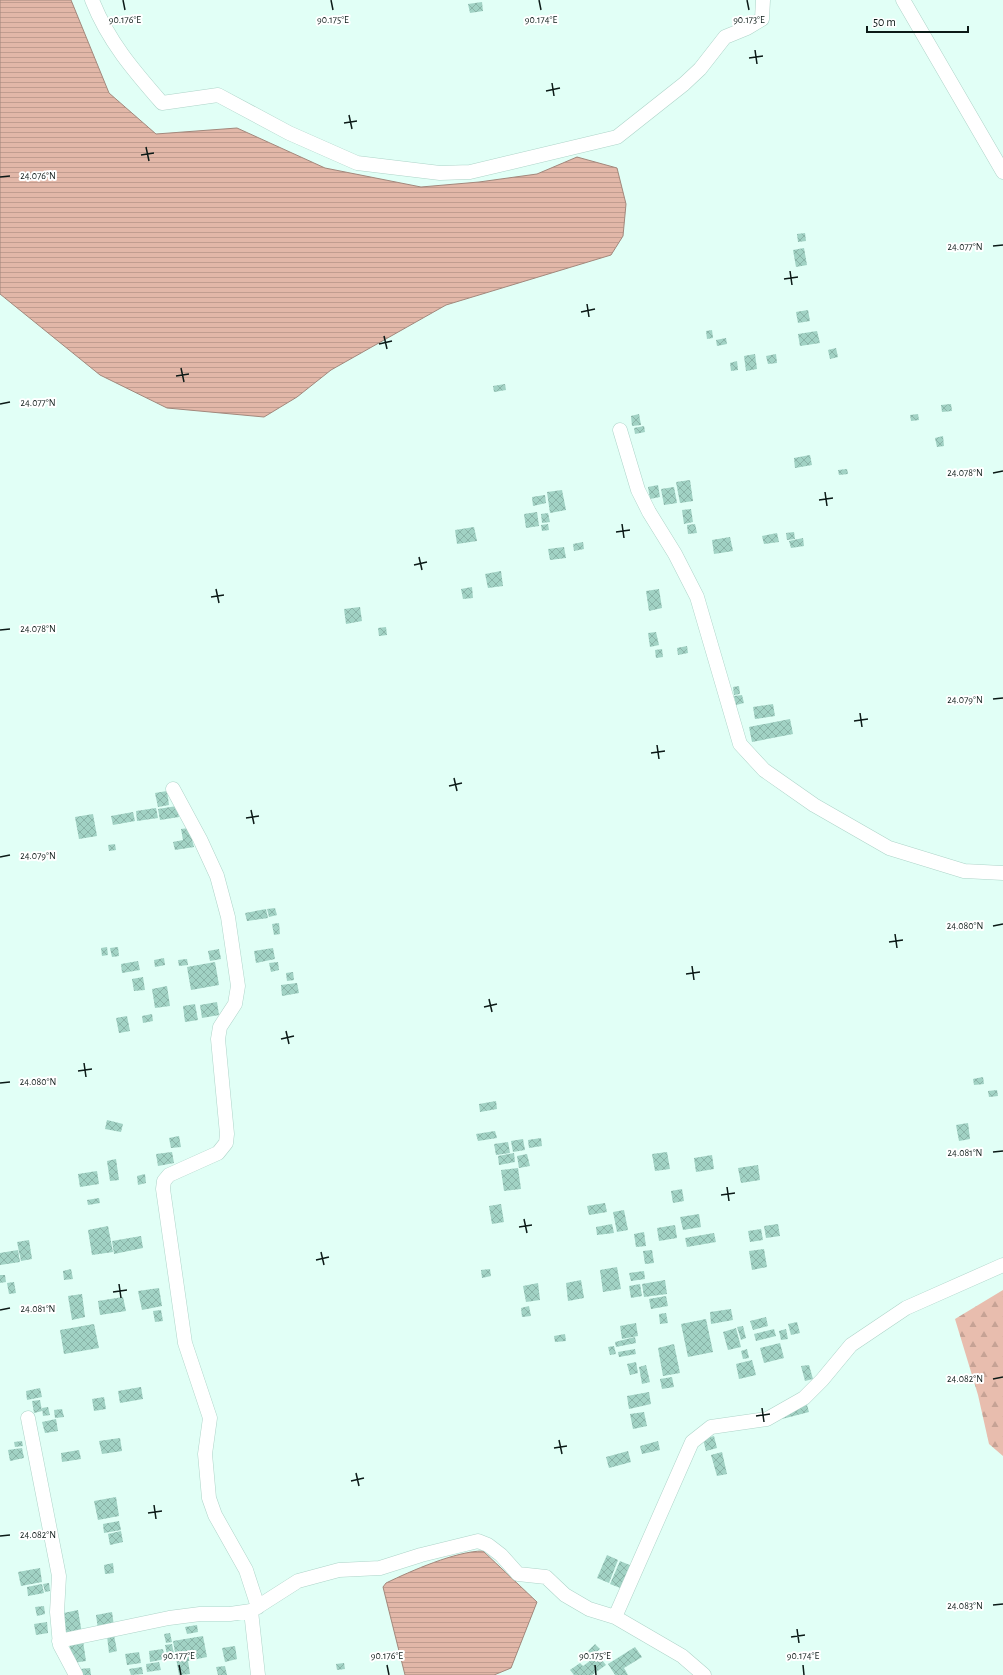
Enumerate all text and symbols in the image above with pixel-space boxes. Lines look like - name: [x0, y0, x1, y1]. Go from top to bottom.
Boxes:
- scale bar: [867, 8, 968, 34]
- text: 90.176°E: [109, 15, 141, 25]
- text: 90.175°E: [317, 15, 349, 25]
- text: 90.174°E: [525, 15, 557, 25]
- text: 90.173°E: [733, 15, 765, 25]
- text: 50 m: [873, 16, 896, 28]
- text: 24.076°N: [20, 171, 56, 181]
- text: 24.077°N: [947, 242, 983, 252]
- text: 24.077°N: [20, 398, 56, 408]
- text: 24.078°N: [947, 468, 983, 478]
- text: 24.078°N: [20, 624, 56, 634]
- text: 24.079°N: [947, 695, 983, 705]
- text: 24.079°N: [20, 851, 56, 861]
- text: 24.080°N: [947, 921, 983, 931]
- text: 24.080°N: [20, 1077, 56, 1087]
- text: 24.081°N: [948, 1148, 982, 1158]
- text: 24.081°N: [21, 1304, 55, 1314]
- text: 24.082°N: [947, 1374, 983, 1384]
- text: 24.082°N: [20, 1530, 56, 1540]
- text: 24.083°N: [947, 1601, 983, 1611]
- text: 90.177°E: [163, 1651, 195, 1661]
- text: 90.176°E: [371, 1651, 403, 1661]
- text: 90.175°E: [579, 1651, 611, 1661]
- text: 90.174°E: [787, 1651, 819, 1661]

